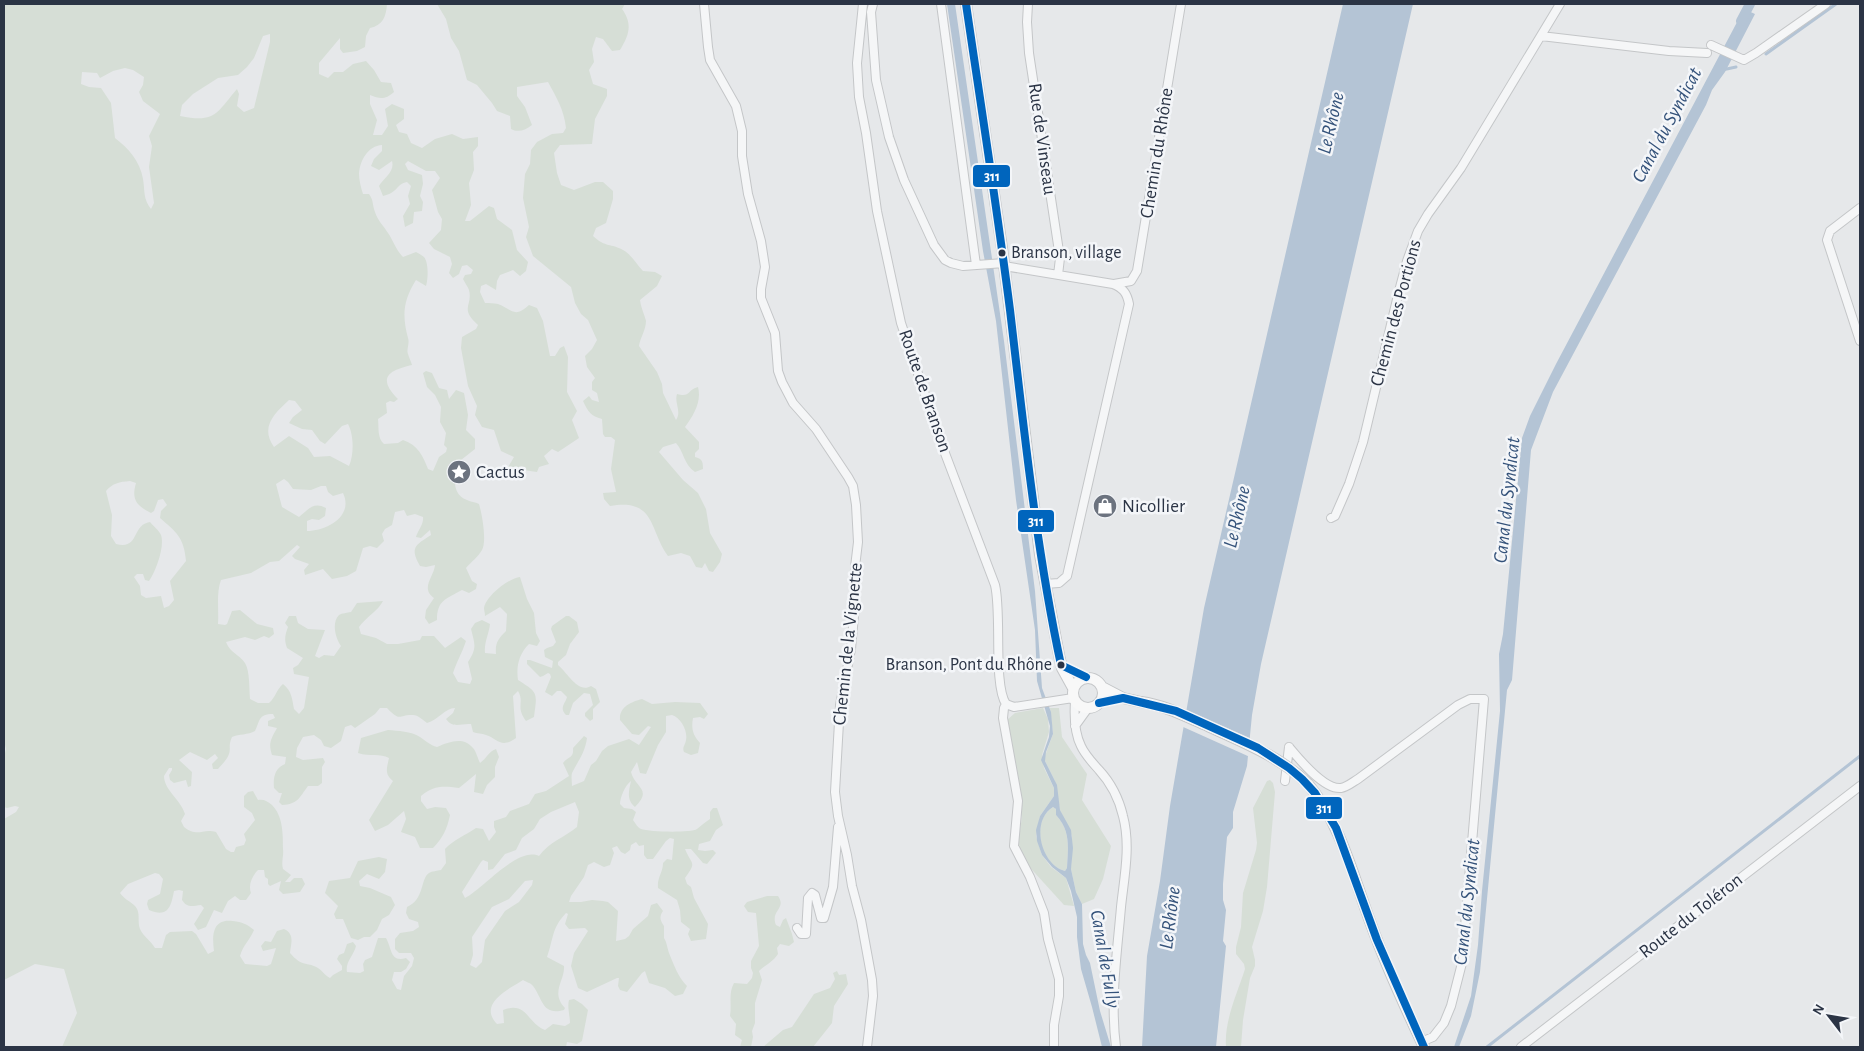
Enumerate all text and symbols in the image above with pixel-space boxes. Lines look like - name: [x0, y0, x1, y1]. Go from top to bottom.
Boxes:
- water label: Canal du Syndicat: [1628, 64, 1706, 186]
- street label: Rue de Vinseau: [1025, 82, 1059, 196]
- street label: Chemin du Rhône: [1137, 86, 1177, 220]
- water label: Le Rhône: [1314, 90, 1348, 156]
- line badge: 311: [972, 164, 1011, 188]
- text: 311: [984, 170, 1000, 184]
- street label: Chemin des Portions: [1367, 238, 1425, 388]
- place label: Branson, village: [1011, 244, 1121, 262]
- marker: Branson, village: [997, 248, 1007, 258]
- street label: Route de Branson: [895, 327, 955, 455]
- water label: Canal du Syndicat: [1490, 435, 1524, 564]
- place icon: Cactus: [446, 459, 472, 485]
- place label: Cactus: [476, 463, 525, 482]
- water label: Le Rhône: [1220, 484, 1254, 550]
- shop icon: Nicollier: [1092, 493, 1118, 519]
- place label: Nicollier: [1122, 497, 1185, 516]
- line badge: 311: [1017, 509, 1055, 533]
- text: 311: [1028, 515, 1044, 529]
- street label: Chemin de la Vignette: [830, 562, 866, 726]
- place label: Branson, Pont du Rhône: [886, 656, 1052, 674]
- marker: Branson, Pont du Rhône: [1056, 660, 1066, 670]
- line badge: 311: [1305, 796, 1343, 820]
- text: 311: [1316, 802, 1332, 816]
- water label: Canal du Syndicat: [1450, 837, 1484, 966]
- street label: Route du Toléron: [1636, 870, 1746, 962]
- water label: Le Rhône: [1156, 885, 1184, 951]
- water label: Canal de Fully: [1087, 909, 1124, 1010]
- north arrow: [1804, 991, 1854, 1041]
- text: N: [1810, 1002, 1827, 1018]

